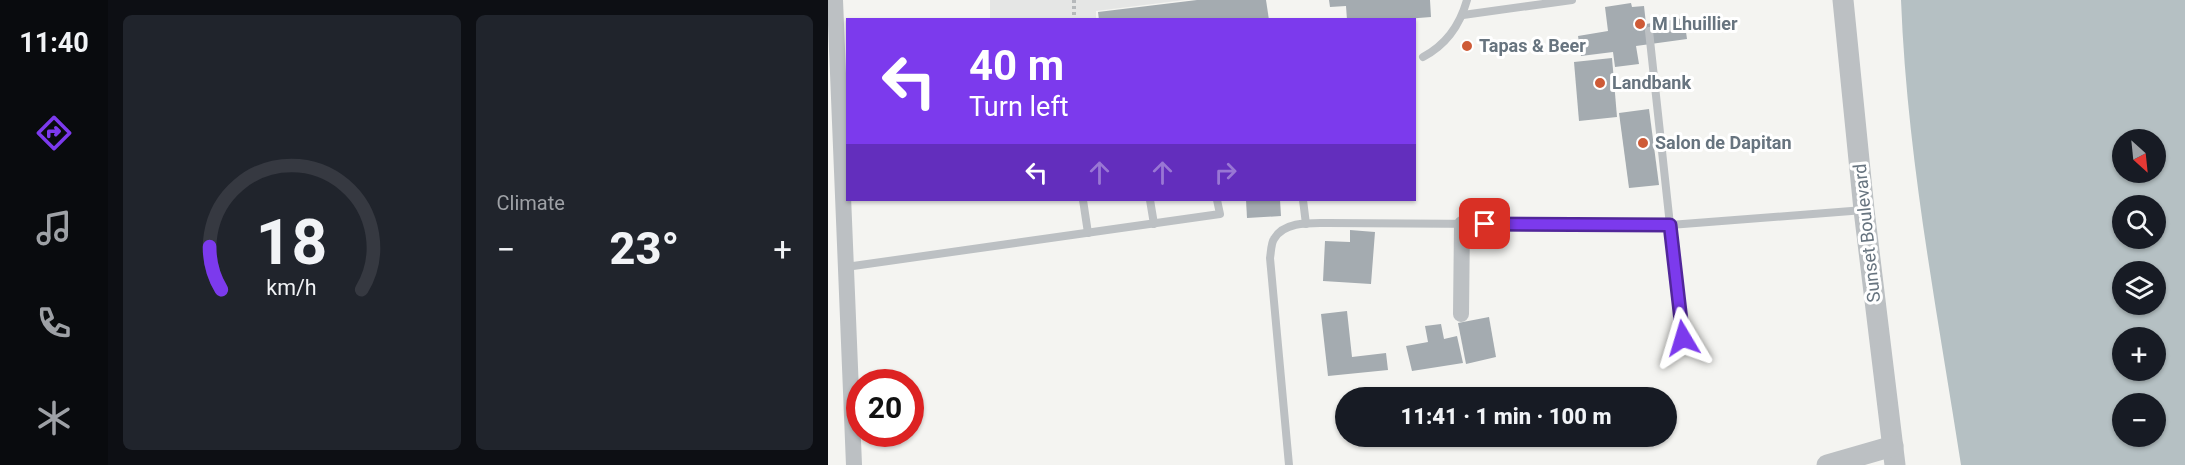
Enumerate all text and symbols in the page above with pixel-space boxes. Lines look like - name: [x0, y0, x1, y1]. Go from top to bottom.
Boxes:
- place label: M Lhuillier: [1652, 13, 1738, 34]
- marker: M Lhuillier: [1633, 17, 1647, 31]
- text: 11:40: [19, 27, 89, 59]
- place label: Tapas & Beer: [1479, 35, 1586, 56]
- marker: Tapas & Beer: [1460, 39, 1474, 53]
- text: 40 m: [969, 41, 1064, 90]
- icon: left: [870, 42, 948, 120]
- place label: Landbank: [1612, 72, 1691, 93]
- marker: Landbank: [1593, 76, 1607, 90]
- text: Turn left: [969, 91, 1069, 123]
- icon: directions: [33, 112, 75, 154]
- north arrow: [2112, 129, 2166, 183]
- map controls: [2112, 129, 2166, 447]
- place label: Salon de Dapitan: [1655, 132, 1792, 153]
- marker: Salon de Dapitan: [1636, 136, 1650, 150]
- icon: left: [1020, 156, 1053, 189]
- icon: ahead: [1083, 156, 1116, 189]
- icon: ahead: [1146, 156, 1179, 189]
- icon: right: [1209, 156, 1242, 189]
- street label: Sunset Boulevard: [1849, 163, 1884, 303]
- text: Climate: [497, 191, 565, 215]
- button: search: [2112, 195, 2166, 249]
- pin: [1459, 198, 1510, 249]
- text: 18: [256, 206, 328, 279]
- icon: music: [33, 207, 75, 249]
- icon: arrive: [1468, 207, 1501, 240]
- text: 23°: [610, 222, 679, 275]
- text: −: [497, 230, 515, 269]
- text: +: [773, 230, 792, 269]
- button: layers: [2112, 261, 2166, 315]
- text: km/h: [267, 275, 317, 300]
- icon: phone: [33, 302, 75, 344]
- position arrow: [1651, 306, 1715, 370]
- button: +: [2112, 327, 2166, 381]
- speed limit sign: 20: [846, 369, 924, 447]
- button: −: [2112, 393, 2166, 447]
- icon: climate: [33, 397, 75, 439]
- text: 11:41 · 1 min · 100 m: [1401, 404, 1611, 429]

